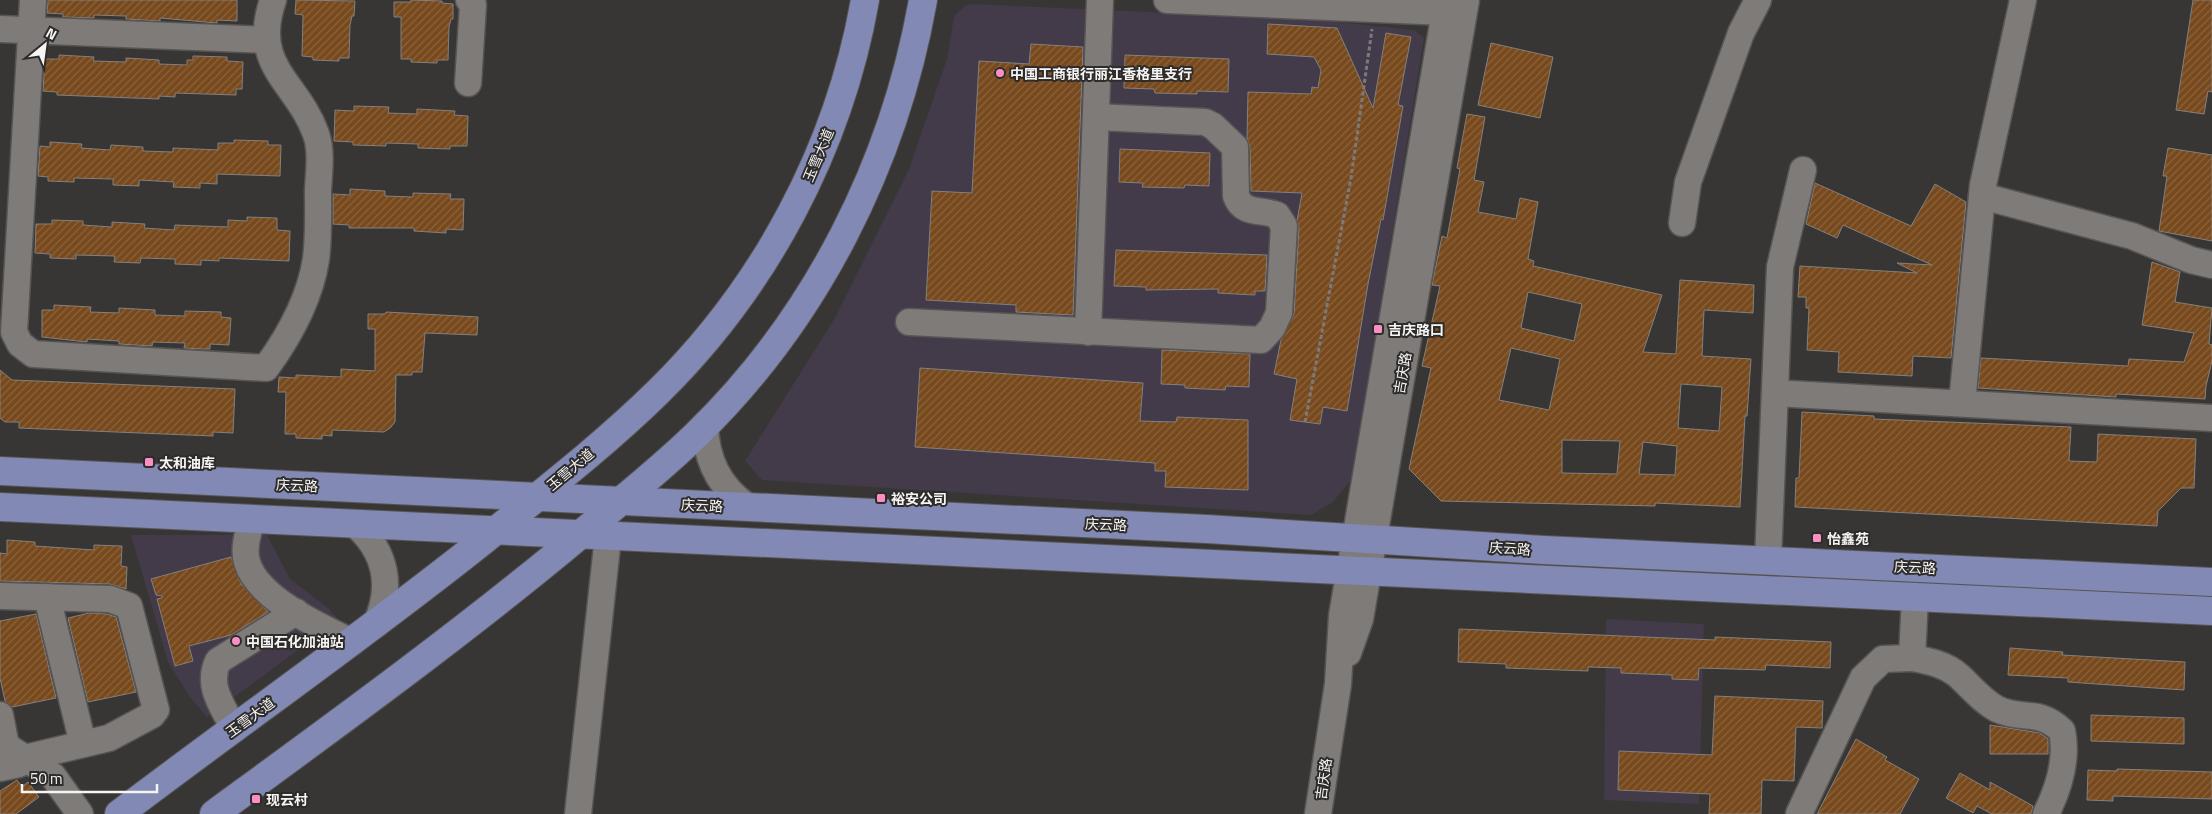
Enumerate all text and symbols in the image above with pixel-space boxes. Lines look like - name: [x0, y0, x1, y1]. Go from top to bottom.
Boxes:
- north arrow: [20, 20, 70, 70]
- text: N: [42, 22, 61, 45]
- place label: 中国工商银行丽江香格里支行: [1010, 63, 1192, 84]
- marker: 中国工商银行丽江香格里支行: [994, 67, 1006, 79]
- street label: 玉雪大道: [797, 125, 839, 185]
- place label: 吉庆路口: [1388, 319, 1444, 340]
- marker: 吉庆路口: [1372, 323, 1384, 335]
- street label: 吉庆路: [1388, 350, 1416, 396]
- street label: 玉雪大道: [542, 443, 598, 495]
- place label: 太和油库: [159, 452, 215, 473]
- marker: 太和油库: [143, 456, 155, 468]
- street label: 庆云路: [275, 473, 319, 497]
- place label: 裕安公司: [891, 488, 947, 509]
- marker: 裕安公司: [875, 492, 887, 504]
- street label: 庆云路: [680, 493, 724, 517]
- street label: 庆云路: [1084, 512, 1128, 536]
- place label: 怡鑫苑: [1827, 528, 1869, 549]
- marker: 怡鑫苑: [1811, 532, 1823, 544]
- street label: 庆云路: [1488, 536, 1532, 560]
- street label: 庆云路: [1893, 555, 1937, 579]
- place label: 中国石化加油站: [246, 631, 344, 652]
- marker: 中国石化加油站: [230, 635, 242, 647]
- street label: 玉雪大道: [221, 692, 279, 742]
- street label: 吉庆路: [1310, 757, 1336, 801]
- scale bar: [22, 762, 158, 794]
- text: 50 m: [30, 767, 63, 790]
- place label: 现云村: [266, 789, 308, 810]
- marker: 现云村: [250, 793, 262, 805]

